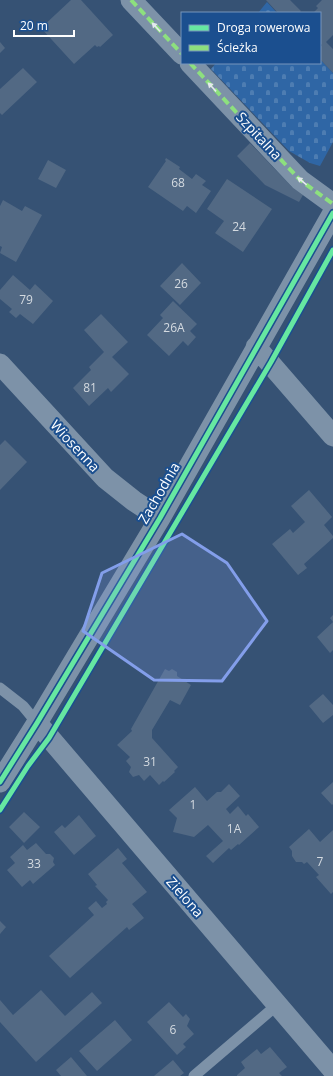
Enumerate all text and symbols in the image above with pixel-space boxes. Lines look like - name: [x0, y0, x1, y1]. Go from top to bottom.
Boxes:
- scale bar: [14, 12, 74, 38]
- legend: [181, 12, 321, 64]
- text: 20 m: [20, 17, 48, 34]
- text: Droga rowerowa: [217, 19, 310, 36]
- one-way arrow: [152, 22, 161, 32]
- text: Ścieżka: [217, 39, 258, 56]
- one-way arrow: [208, 82, 217, 92]
- street label: Szpitalna: [232, 108, 286, 164]
- house number: 68: [171, 174, 185, 191]
- one-way arrow: [297, 176, 307, 185]
- house number: 24: [232, 218, 246, 235]
- house number: 26: [174, 275, 188, 292]
- house number: 79: [19, 291, 33, 308]
- house number: 26A: [163, 319, 185, 336]
- house number: 81: [83, 379, 97, 396]
- street label: Wiosenna: [46, 416, 104, 476]
- street label: Zachodnia: [133, 459, 184, 527]
- house number: 31: [143, 753, 157, 770]
- house number: 1: [190, 796, 196, 813]
- house number: 1A: [227, 820, 242, 837]
- house number: 7: [317, 853, 324, 870]
- house number: 33: [27, 855, 41, 872]
- street label: Zielona: [163, 872, 208, 921]
- house number: 6: [170, 1021, 177, 1038]

